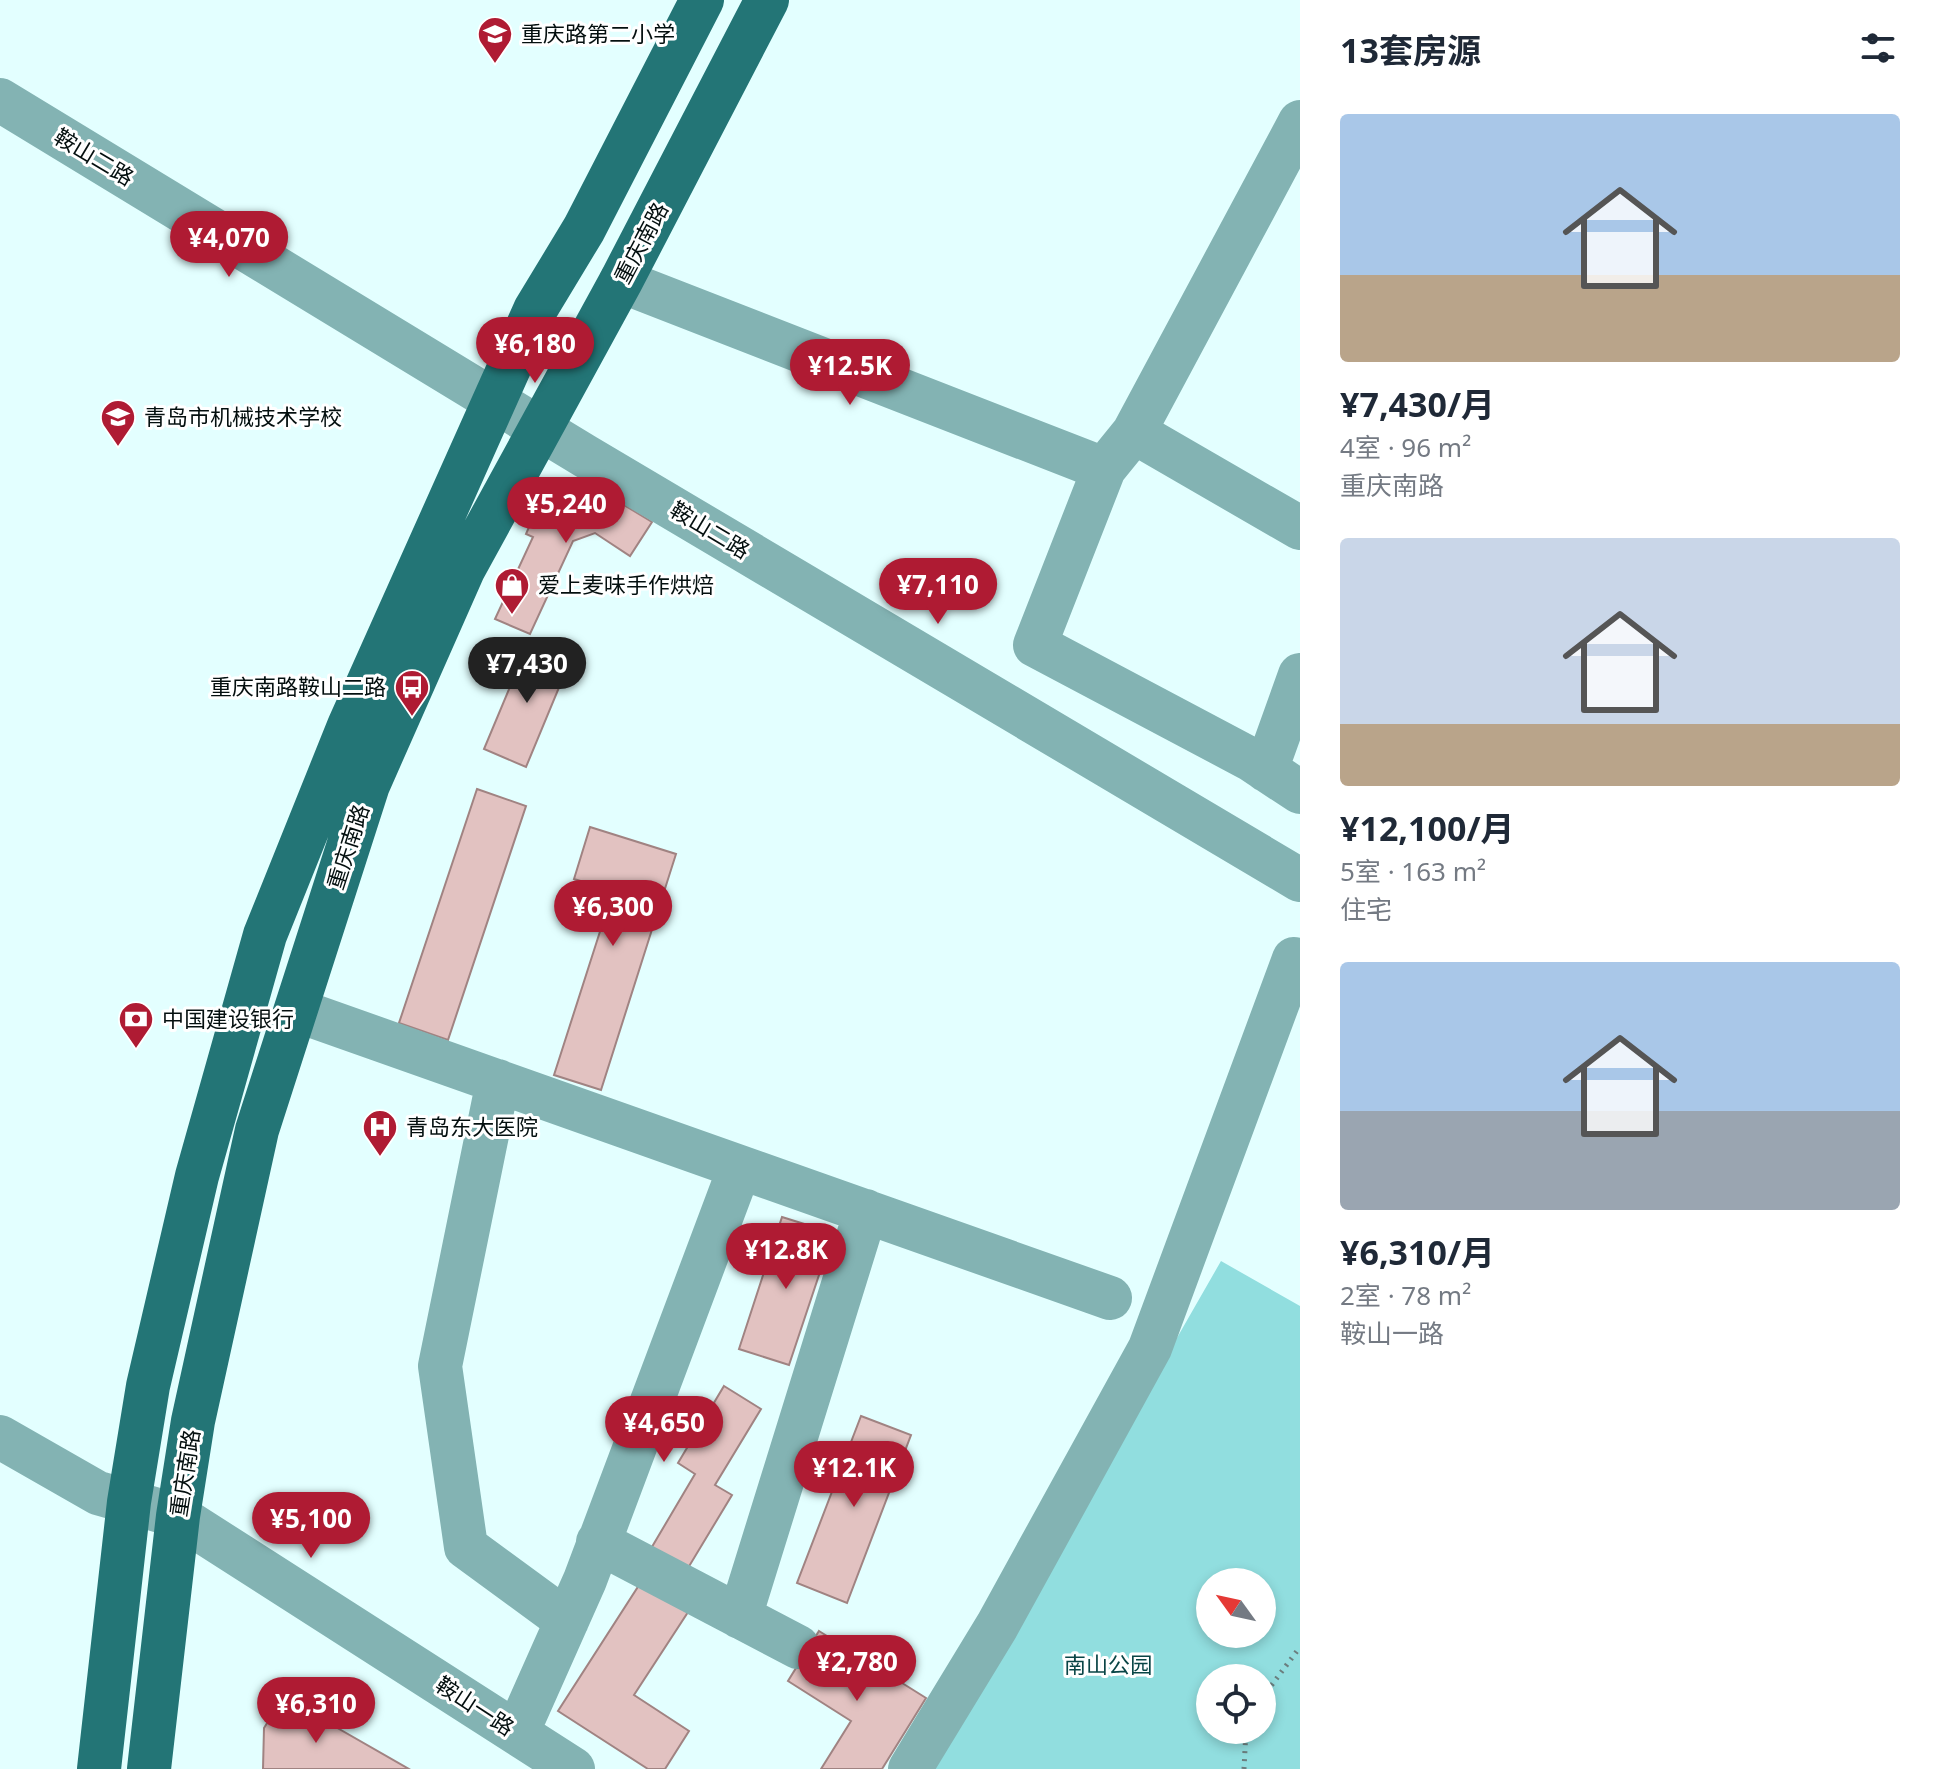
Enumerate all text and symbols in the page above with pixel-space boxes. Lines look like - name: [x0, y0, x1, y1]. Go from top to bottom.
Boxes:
- school or university icon: 重庆路第二小学: [476, 15, 514, 65]
- place label: 重庆路第二小学: [521, 18, 675, 48]
- icon: filters: [1856, 26, 1900, 70]
- text: 13套房源: [1340, 27, 1481, 73]
- street label: 鞍山二路: [49, 121, 140, 192]
- icon: home: [1548, 166, 1692, 310]
- street label: 重庆南路: [606, 197, 674, 288]
- pin: ¥4,070: [164, 211, 294, 279]
- text: ¥4,070: [188, 219, 270, 255]
- pin: ¥6,180: [470, 317, 600, 385]
- text: ¥6,180: [494, 325, 576, 361]
- pin: ¥12.5K: [785, 339, 915, 407]
- text: ¥12.5K: [808, 347, 892, 383]
- text: ¥7,430/月: [1340, 381, 1495, 427]
- school or university icon: 青岛市机械技术学校: [99, 398, 137, 448]
- place label: 青岛市机械技术学校: [144, 401, 342, 431]
- text: 4室 · 96 m²: [1340, 429, 1471, 465]
- text: 重庆南路: [1340, 467, 1444, 503]
- pin: ¥5,240: [501, 477, 631, 545]
- text: ¥5,240: [525, 485, 607, 521]
- street label: 鞍山二路: [665, 494, 756, 565]
- pin: ¥7,110: [873, 558, 1003, 626]
- shop icon: 爱上麦味手作烘焙: [493, 566, 531, 616]
- text: ¥7,110: [897, 566, 979, 602]
- place label: 爱上麦味手作烘焙: [538, 569, 714, 599]
- icon: home: [1548, 590, 1692, 734]
- pin: ¥7,430: [462, 637, 592, 705]
- text: ¥7,430: [486, 645, 568, 681]
- bus stop icon: 重庆南路鞍山二路: [393, 668, 431, 718]
- place label: 重庆南路鞍山二路: [210, 671, 386, 701]
- street label: 重庆南路: [319, 800, 375, 893]
- text: ¥12,100/月: [1340, 805, 1515, 851]
- text: 5室 · 163 m²: [1340, 853, 1486, 889]
- pin: ¥6,300: [548, 880, 678, 948]
- text: ¥6,300: [572, 888, 654, 924]
- text: 住宅: [1340, 891, 1392, 927]
- bank icon: 中国建设银行: [117, 1000, 155, 1050]
- place label: 中国建设银行: [162, 1003, 294, 1033]
- icon: home: [1548, 1014, 1692, 1158]
- hospital icon: 青岛东大医院: [361, 1108, 399, 1158]
- place label: 青岛东大医院: [406, 1111, 538, 1141]
- pin: ¥12.8K: [721, 1223, 851, 1291]
- text: ¥6,310/月: [1340, 1229, 1495, 1275]
- text: ¥12.8K: [744, 1231, 828, 1267]
- text: 2室 · 78 m²: [1340, 1277, 1471, 1313]
- text: 鞍山一路: [1340, 1315, 1444, 1351]
- pin: ¥4,650: [599, 1396, 729, 1464]
- text: ¥4,650: [623, 1404, 705, 1440]
- street label: 重庆南路: [162, 1427, 206, 1519]
- pin: ¥12.1K: [789, 1441, 919, 1509]
- text: ¥12.1K: [812, 1449, 896, 1485]
- pin: ¥5,100: [246, 1492, 376, 1560]
- text: ¥5,100: [270, 1500, 352, 1536]
- north arrow: [1196, 1568, 1276, 1648]
- map controls: [1196, 1568, 1276, 1744]
- pin: ¥2,780: [792, 1635, 922, 1703]
- text: ¥2,780: [816, 1643, 898, 1679]
- park label: 南山公园: [1064, 1649, 1152, 1679]
- button: locate: [1196, 1664, 1276, 1744]
- street label: 鞍山一路: [430, 1669, 521, 1742]
- pin: ¥6,310: [251, 1677, 381, 1745]
- text: ¥6,310: [275, 1685, 357, 1721]

